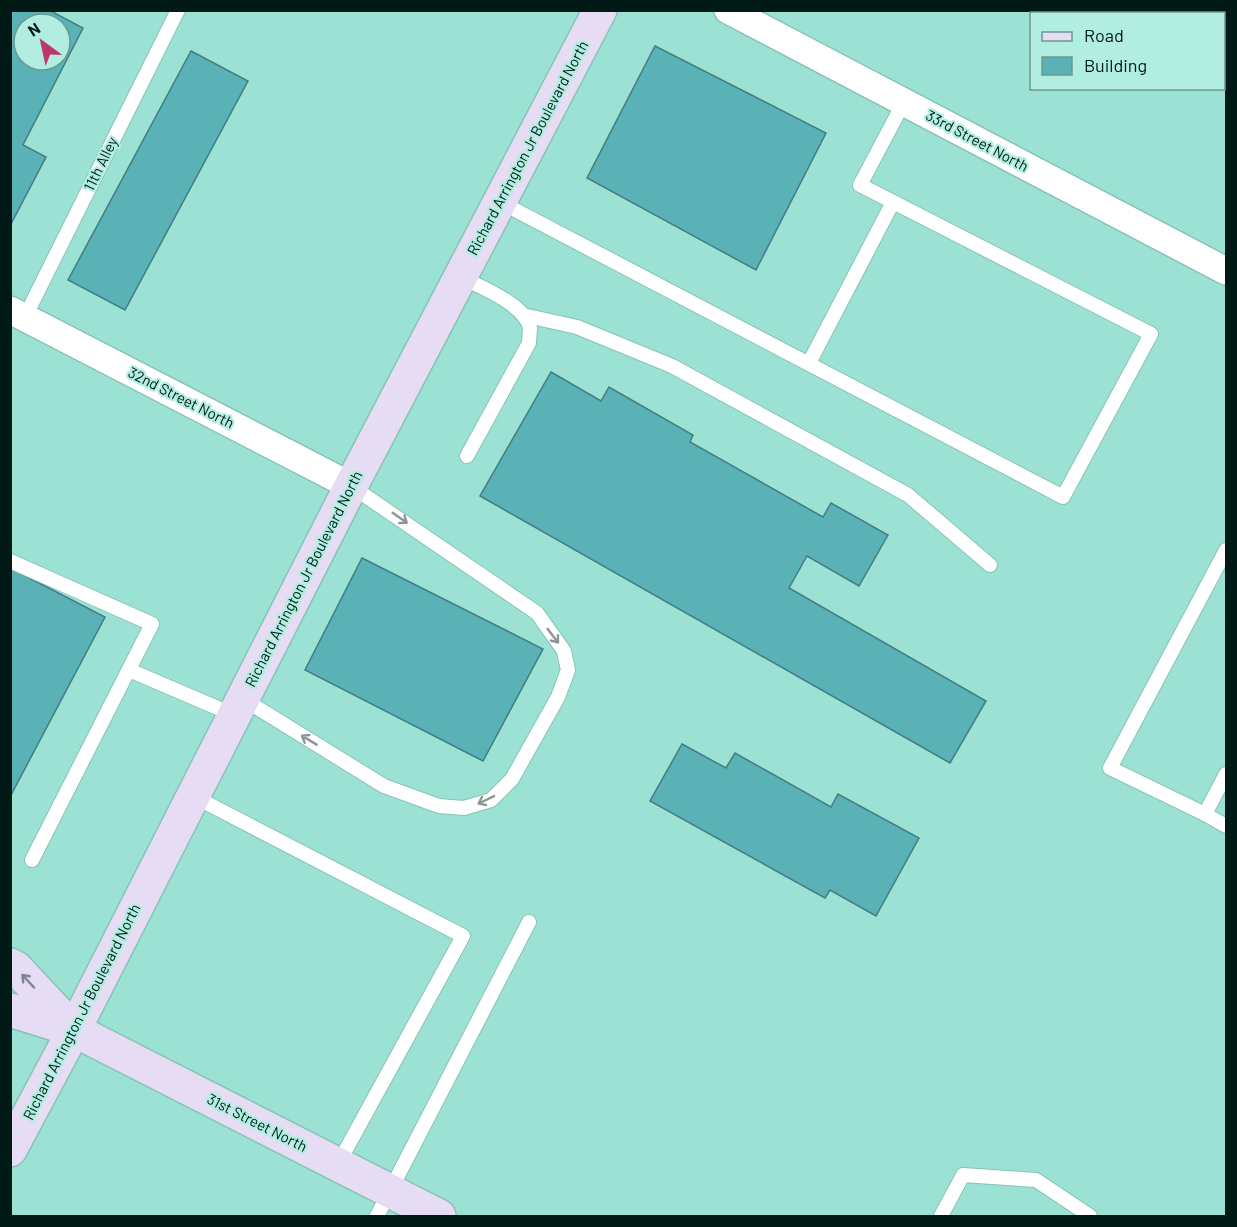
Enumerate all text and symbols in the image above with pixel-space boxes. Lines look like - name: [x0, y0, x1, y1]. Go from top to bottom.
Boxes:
- north arrow: [12, 12, 72, 72]
- legend: [1030, 12, 1225, 90]
- text: N: [24, 18, 43, 40]
- text: Road: [1084, 24, 1124, 46]
- street label: Richard Arrington Jr Boulevard North: [463, 37, 591, 258]
- text: Building: [1084, 54, 1147, 76]
- street label: 33rd Street North: [923, 106, 1032, 175]
- street label: 11th Alley: [79, 134, 121, 193]
- street label: 32nd Street North: [126, 363, 237, 432]
- street label: Richard Arrington Jr Boulevard North: [241, 467, 366, 690]
- one-way arrow: [391, 512, 407, 524]
- one-way arrow: [547, 628, 560, 644]
- one-way arrow: [301, 733, 318, 745]
- one-way arrow: [477, 794, 495, 806]
- street label: Richard Arrington Jr Boulevard North: [19, 900, 144, 1123]
- one-way arrow: [21, 974, 36, 989]
- street label: 31st Street North: [204, 1089, 311, 1155]

